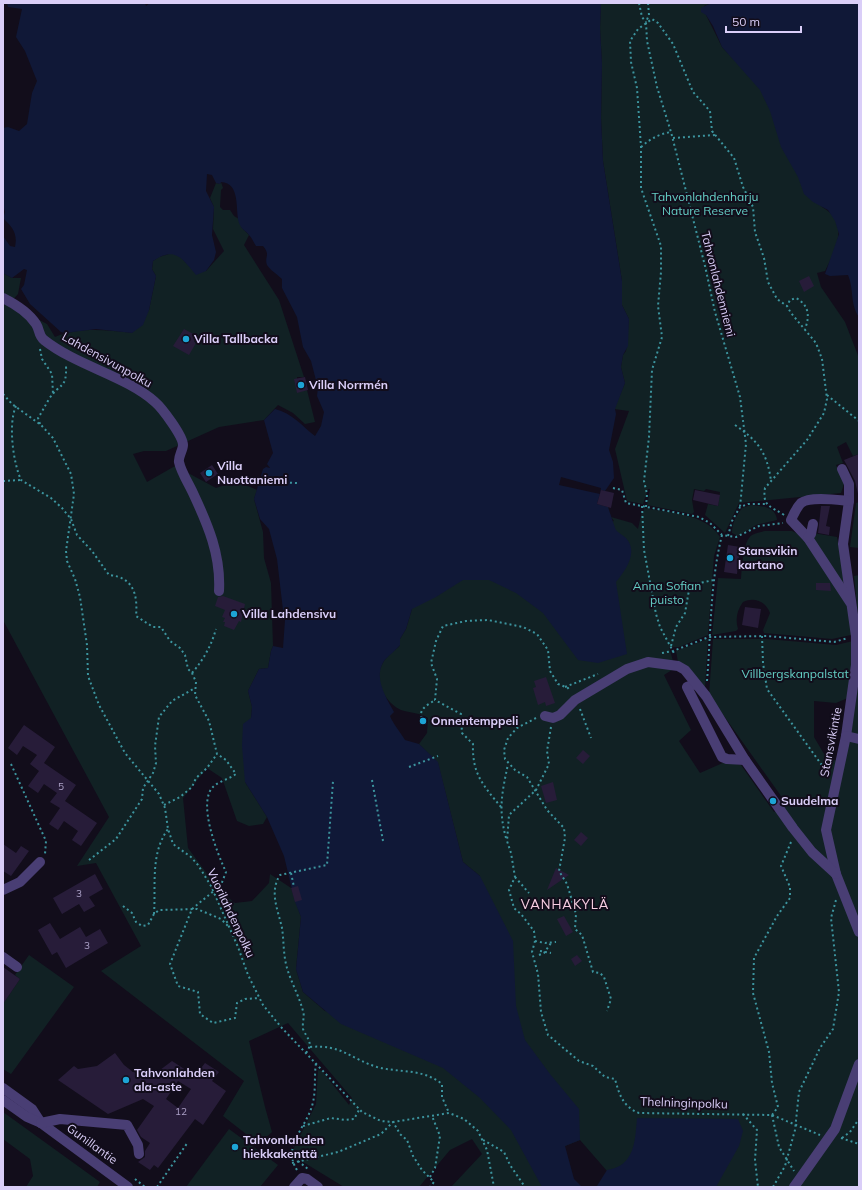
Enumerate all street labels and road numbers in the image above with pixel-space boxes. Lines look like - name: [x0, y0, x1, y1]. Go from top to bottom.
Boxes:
- street label: Tahvonlahdenniemi: [698, 230, 739, 338]
- street label: Lahdensivunpolku: [60, 329, 155, 391]
- street label: Stansvikintie: [816, 706, 845, 778]
- street label: Vuorilahdenpolku: [204, 866, 259, 960]
- street label: Thelninginpolku: [640, 1093, 728, 1112]
- street label: Gunillantie: [64, 1120, 121, 1167]

